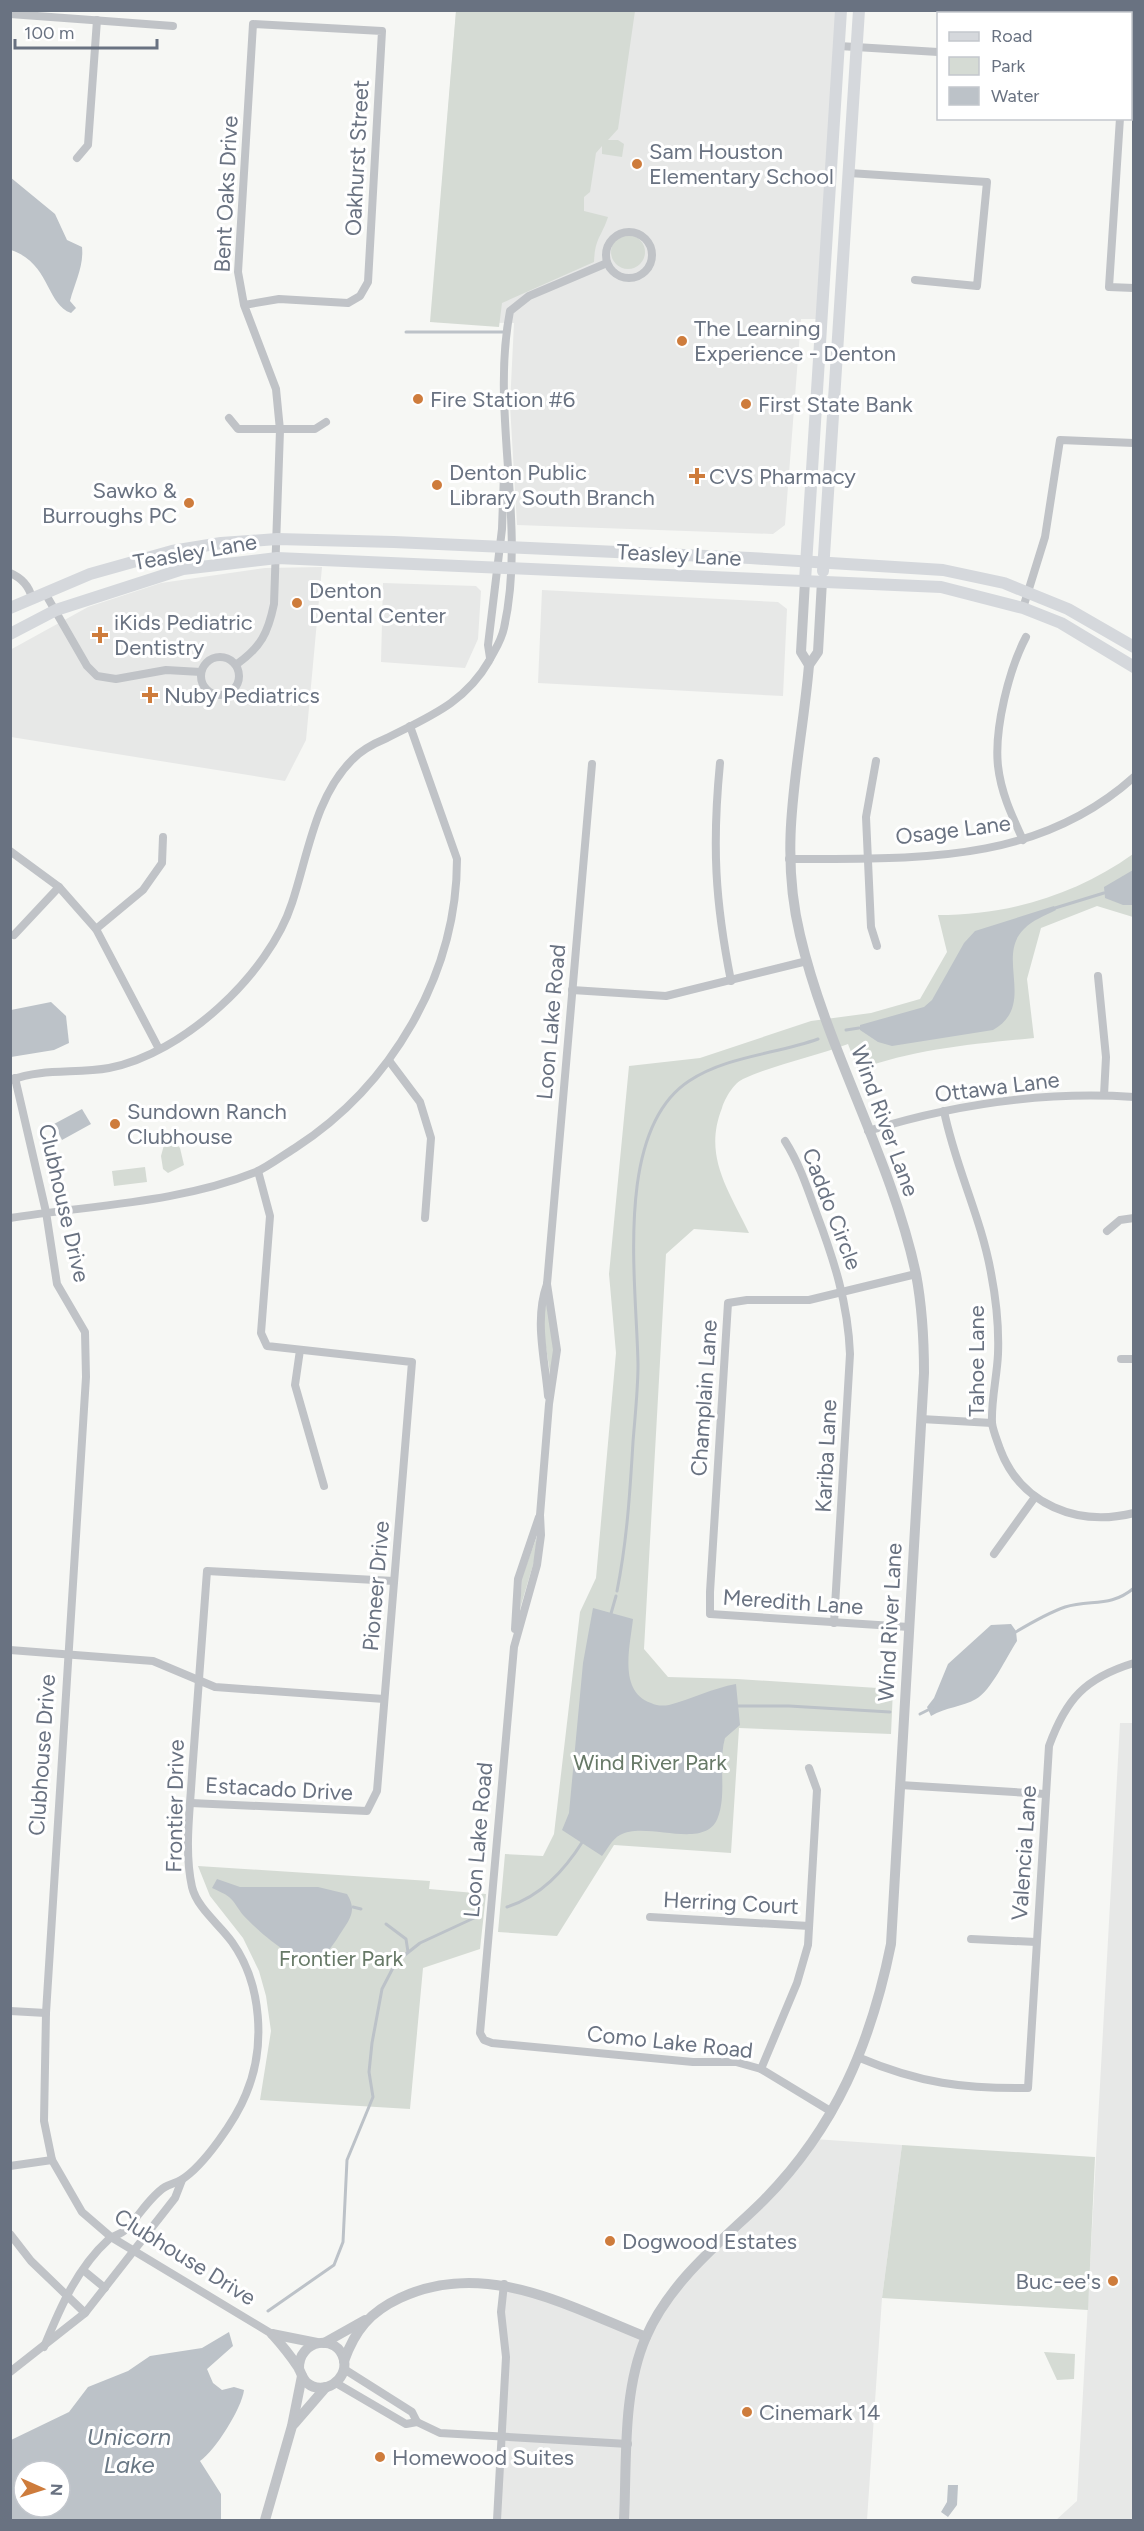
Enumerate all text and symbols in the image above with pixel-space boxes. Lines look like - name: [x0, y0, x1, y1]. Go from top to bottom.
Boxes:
- scale bar: [15, 12, 158, 50]
- legend: [937, 12, 1132, 120]
- text: 100 m: [24, 22, 74, 44]
- text: Road: [991, 25, 1032, 47]
- text: Park: [991, 55, 1026, 77]
- street label: Oakhurst Street: [339, 79, 375, 237]
- text: Water: [991, 85, 1039, 107]
- street label: Bent Oaks Drive: [208, 115, 244, 273]
- place label: Sam Houston Elementary School: [649, 138, 834, 190]
- marker: Sam Houston Elementary School: [630, 157, 644, 171]
- place label: The Learning Experience - Denton: [694, 315, 896, 367]
- marker: The Learning Experience - Denton: [675, 334, 689, 348]
- place label: Fire Station #6: [430, 386, 575, 413]
- place label: First State Bank: [758, 391, 913, 418]
- marker: Fire Station #6: [411, 392, 425, 406]
- marker: First State Bank: [739, 397, 753, 411]
- place label: Denton Public Library South Branch: [449, 459, 655, 511]
- place label: CVS Pharmacy: [709, 463, 856, 490]
- marker: CVS Pharmacy: [690, 469, 704, 483]
- place label: Sawko & Burroughs PC: [42, 477, 177, 529]
- marker: Denton Public Library South Branch: [430, 478, 444, 492]
- marker: Sawko & Burroughs PC: [182, 496, 196, 510]
- street label: Teasley Lane: [131, 528, 259, 576]
- street label: Teasley Lane: [616, 538, 742, 572]
- place label: Denton Dental Center: [309, 577, 447, 629]
- marker: Denton Dental Center: [290, 596, 304, 610]
- place label: iKids Pediatric Dentistry: [114, 609, 253, 661]
- marker: iKids Pediatric Dentistry: [91, 626, 109, 644]
- place label: Nuby Pediatrics: [164, 682, 320, 709]
- marker: Nuby Pediatrics: [141, 686, 159, 704]
- street label: Osage Lane: [894, 810, 1012, 850]
- street label: Loon Lake Road: [531, 943, 571, 1101]
- street label: Wind River Lane: [845, 1042, 925, 1200]
- street label: Ottawa Lane: [933, 1066, 1061, 1108]
- place label: Sundown Ranch Clubhouse: [127, 1098, 287, 1150]
- marker: Sundown Ranch Clubhouse: [108, 1117, 122, 1131]
- street label: Clubhouse Drive: [33, 1121, 95, 1285]
- street label: Caddo Circle: [796, 1144, 868, 1274]
- street label: Tahoe Lane: [963, 1305, 990, 1417]
- street label: Champlain Lane: [685, 1319, 723, 1477]
- street label: Kariba Lane: [810, 1399, 842, 1513]
- street label: Pioneer Drive: [357, 1520, 395, 1652]
- street label: Wind River Lane: [872, 1542, 908, 1702]
- street label: Meredith Lane: [722, 1584, 864, 1620]
- street label: Clubhouse Drive: [23, 1673, 61, 1837]
- street label: Frontier Drive: [160, 1739, 190, 1873]
- park label: Wind River Park: [573, 1749, 727, 1776]
- street label: Loon Lake Road: [458, 1761, 498, 1919]
- street label: Estacado Drive: [204, 1772, 354, 1806]
- street label: Valencia Lane: [1006, 1785, 1042, 1921]
- street label: Herring Court: [662, 1886, 800, 1920]
- park label: Frontier Park: [279, 1945, 403, 1972]
- street label: Como Lake Road: [586, 2020, 754, 2064]
- street label: Clubhouse Drive: [109, 2203, 261, 2311]
- place label: Dogwood Estates: [622, 2228, 797, 2255]
- marker: Dogwood Estates: [603, 2234, 617, 2248]
- place label: Buc-ee's: [1016, 2268, 1101, 2295]
- marker: Buc-ee's: [1106, 2274, 1120, 2288]
- place label: Cinemark 14: [759, 2399, 881, 2426]
- marker: Cinemark 14: [740, 2405, 754, 2419]
- water label: Unicorn Lake: [87, 2422, 171, 2479]
- place label: Homewood Suites: [392, 2444, 574, 2471]
- marker: Homewood Suites: [373, 2450, 387, 2464]
- north arrow: [12, 2459, 72, 2519]
- text: N: [47, 2483, 66, 2496]

